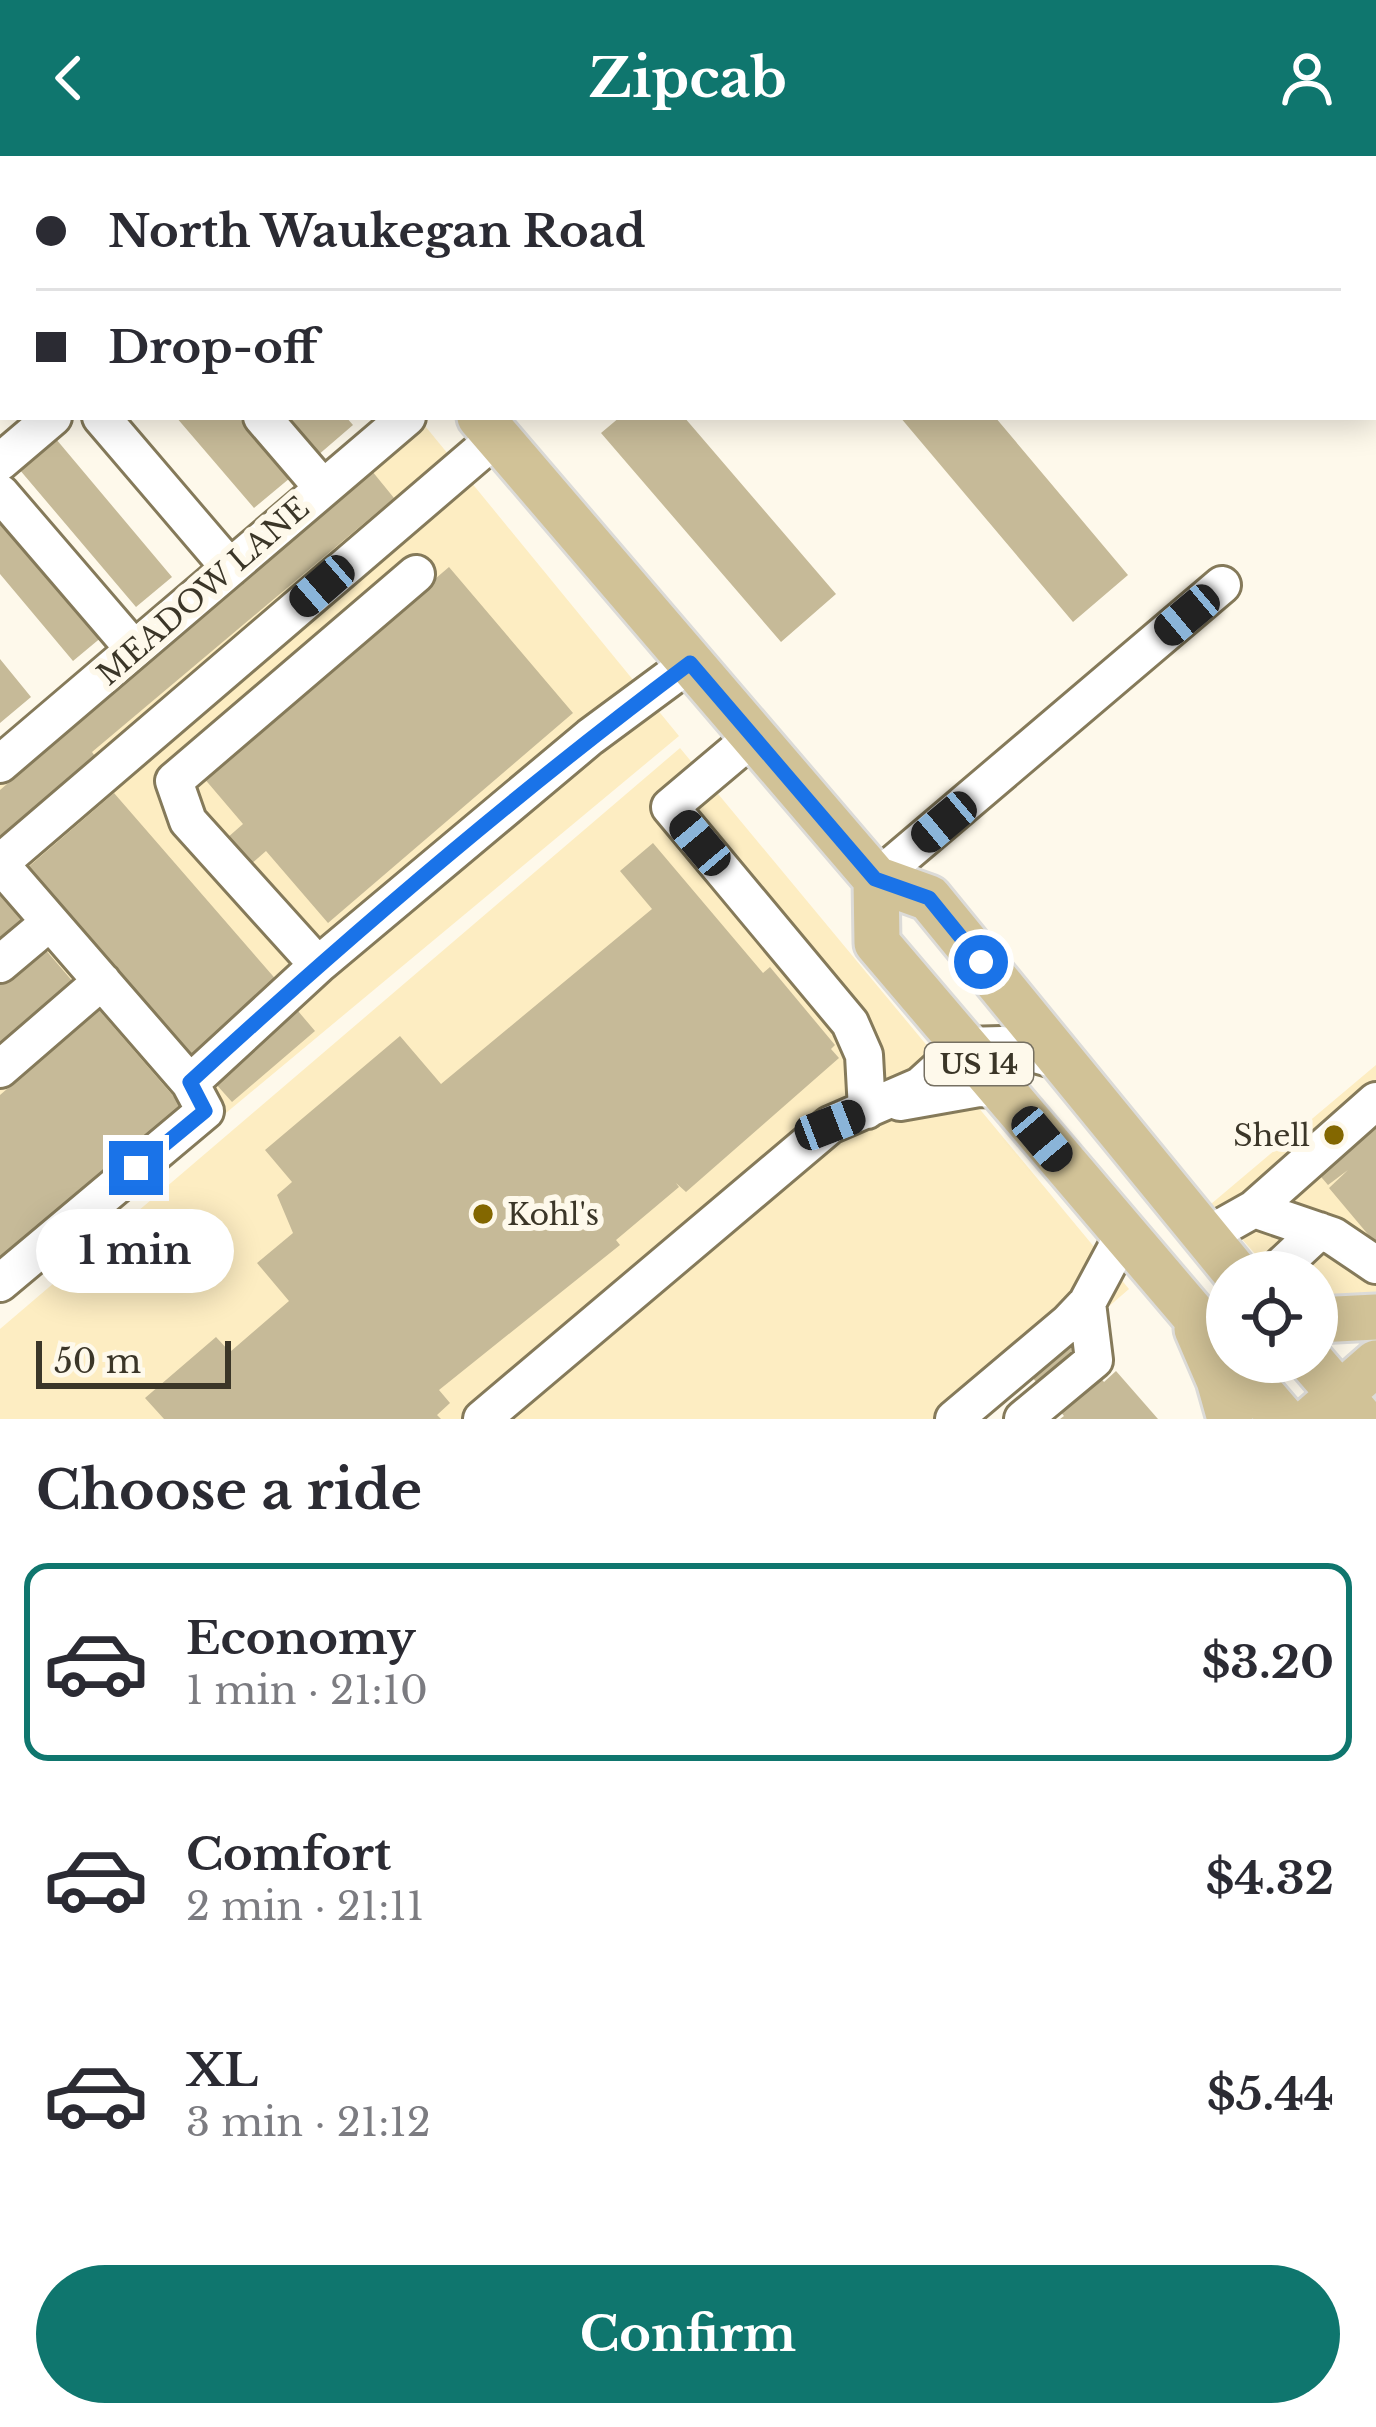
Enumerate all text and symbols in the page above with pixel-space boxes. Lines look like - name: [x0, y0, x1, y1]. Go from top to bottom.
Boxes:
- icon: back: [36, 45, 102, 111]
- text: Zipcab: [589, 45, 787, 112]
- icon: person: [1274, 45, 1340, 111]
- text: North Waukegan Road: [108, 203, 646, 259]
- text: Drop-off: [108, 319, 318, 375]
- street label: MEADOW LANE: [90, 489, 316, 693]
- car: [283, 549, 361, 623]
- car: [1148, 578, 1226, 652]
- car: [905, 785, 983, 859]
- car: [663, 804, 737, 882]
- route start: [954, 935, 1008, 989]
- road number: US 14: [925, 1043, 1033, 1085]
- car: [790, 1095, 870, 1155]
- car: [1005, 1100, 1079, 1178]
- place label: Shell: [1233, 1117, 1310, 1154]
- marker: Shell: [1321, 1122, 1347, 1148]
- route end: [109, 1141, 163, 1195]
- place label: Kohl's: [507, 1196, 599, 1233]
- marker: Kohl's: [470, 1201, 496, 1227]
- callout: 1 min: [37, 1210, 235, 1294]
- text: 1 min: [79, 1226, 191, 1275]
- map controls: [1206, 1251, 1338, 1383]
- button: locate: [1206, 1251, 1338, 1383]
- scale bar: [36, 1335, 231, 1388]
- text: 50 m: [54, 1341, 141, 1382]
- text: Choose a ride: [36, 1457, 422, 1524]
- icon: car: [42, 1608, 150, 1716]
- text: Economy: [186, 1610, 416, 1666]
- text: $3.20: [1201, 1634, 1334, 1690]
- text: 1 min · 21:10: [186, 1666, 428, 1715]
- icon: car: [42, 1824, 150, 1932]
- text: Comfort: [186, 1826, 391, 1882]
- text: $4.32: [1205, 1850, 1334, 1906]
- text: 2 min · 21:11: [186, 1882, 424, 1931]
- icon: car: [42, 2040, 150, 2148]
- text: XL: [186, 2042, 258, 2098]
- text: $5.44: [1207, 2066, 1334, 2122]
- text: 3 min · 21:12: [186, 2098, 431, 2147]
- button: Confirm: [36, 2265, 1340, 2403]

